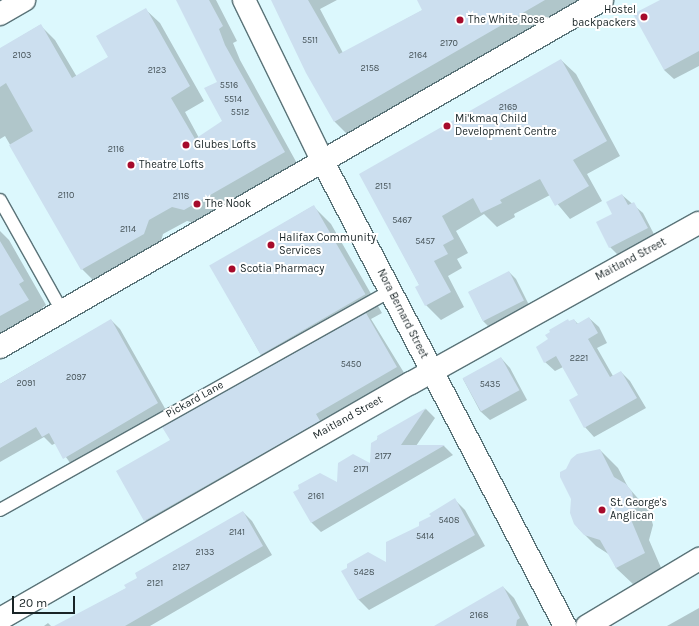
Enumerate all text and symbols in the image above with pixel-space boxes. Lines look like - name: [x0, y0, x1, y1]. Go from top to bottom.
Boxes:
- place label: Hostel backpackers: [572, 4, 636, 30]
- marker: Hostel backpackers: [639, 12, 649, 22]
- place label: The White Rose: [468, 13, 545, 27]
- marker: The White Rose: [455, 15, 465, 25]
- house number: 5511: [302, 35, 318, 45]
- house number: 2170: [440, 38, 458, 48]
- house number: 2103: [13, 50, 31, 60]
- house number: 2164: [409, 50, 427, 60]
- house number: 2158: [361, 63, 379, 73]
- house number: 2123: [148, 65, 166, 75]
- house number: 5516: [220, 80, 238, 90]
- house number: 5514: [224, 94, 242, 104]
- house number: 2169: [499, 102, 517, 112]
- house number: 5512: [231, 107, 249, 117]
- place label: Mi'kmaq Child Development Centre: [455, 113, 557, 139]
- marker: Mi'kmaq Child Development Centre: [442, 121, 452, 131]
- place label: Glubes Lofts: [194, 138, 256, 152]
- marker: Glubes Lofts: [181, 140, 191, 150]
- house number: 2116: [108, 144, 124, 154]
- place label: Theatre Lofts: [139, 158, 204, 172]
- marker: Theatre Lofts: [126, 160, 136, 170]
- house number: 2151: [375, 181, 391, 191]
- house number: 2110: [58, 190, 74, 200]
- house number: 2118: [173, 191, 189, 201]
- place label: The Nook: [205, 197, 251, 211]
- marker: The Nook: [192, 199, 202, 209]
- house number: 5467: [392, 215, 412, 225]
- house number: 2114: [120, 224, 136, 234]
- place label: Halifax Community Services: [279, 232, 376, 258]
- house number: 5457: [415, 236, 435, 246]
- street label: Maitland Street: [594, 236, 668, 284]
- marker: Halifax Community Services: [266, 240, 276, 250]
- place label: Scotia Pharmacy: [240, 262, 324, 276]
- marker: Scotia Pharmacy: [227, 264, 237, 274]
- street label: Nora Bernard Street: [374, 267, 430, 361]
- house number: 2221: [570, 353, 588, 363]
- house number: 5450: [341, 359, 361, 369]
- house number: 2097: [66, 372, 86, 382]
- house number: 2091: [17, 378, 35, 388]
- street label: Pickard Lane: [164, 379, 226, 421]
- house number: 5435: [480, 379, 500, 389]
- street label: Maitland Street: [311, 393, 385, 443]
- house number: 2177: [375, 451, 391, 461]
- house number: 2171: [353, 464, 369, 474]
- house number: 2161: [308, 491, 324, 501]
- place label: St. George's Anglican: [610, 497, 667, 523]
- marker: St. George's Anglican: [597, 505, 607, 515]
- house number: 5408: [439, 515, 459, 525]
- house number: 2141: [229, 527, 245, 537]
- house number: 5414: [416, 531, 434, 541]
- house number: 2133: [196, 547, 214, 557]
- house number: 2127: [172, 562, 190, 572]
- house number: 5428: [354, 567, 374, 577]
- house number: 2121: [147, 578, 163, 588]
- scale bar: [14, 588, 77, 614]
- text: 20 m: [19, 596, 47, 610]
- house number: 2168: [470, 610, 488, 620]

